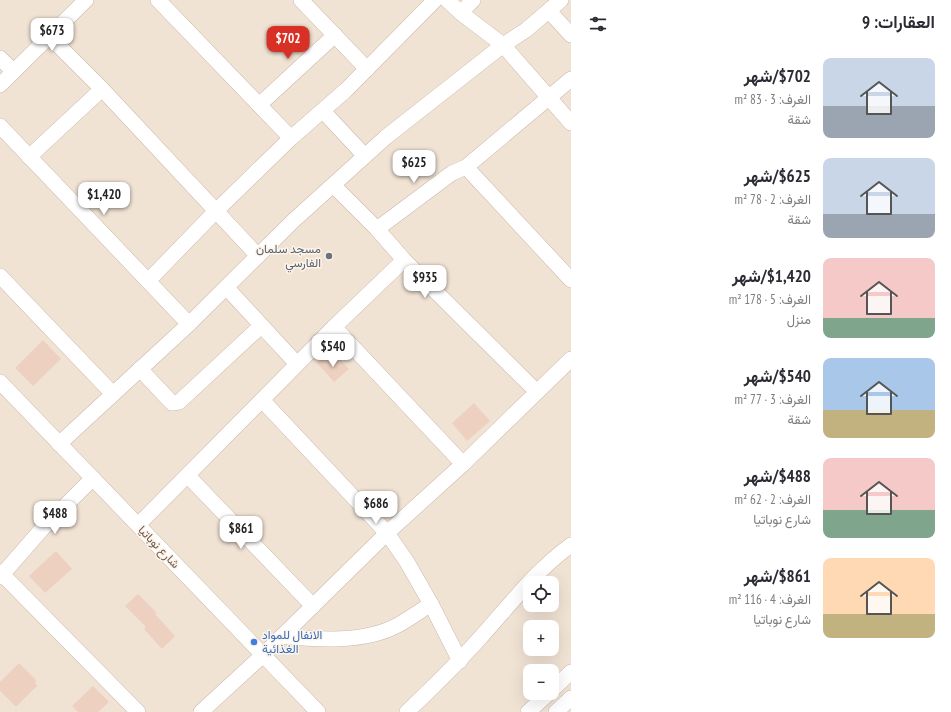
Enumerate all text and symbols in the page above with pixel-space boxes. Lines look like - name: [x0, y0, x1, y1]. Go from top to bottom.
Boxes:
- text: العقارات: 9: [862, 11, 935, 33]
- icon: filters: [587, 13, 609, 35]
- pin: $673: [28, 18, 76, 52]
- text: $673: [40, 22, 64, 39]
- pin: $702: [264, 26, 312, 60]
- text: $702: [276, 30, 300, 47]
- text: $702/شهر: [744, 65, 811, 87]
- icon: home: [855, 74, 903, 122]
- text: الغرف: 3 · 83 m²: [735, 91, 811, 108]
- text: شقة: [788, 111, 811, 128]
- pin: $625: [390, 150, 438, 184]
- text: $625: [402, 154, 426, 171]
- text: $625/شهر: [744, 165, 811, 187]
- icon: home: [855, 174, 903, 222]
- pin: $1,420: [71, 182, 137, 216]
- text: $1,420: [87, 186, 121, 203]
- text: الغرف: 2 · 78 m²: [735, 191, 811, 208]
- text: شقة: [788, 211, 811, 228]
- place label: مسجد سلمان الفارسي: [256, 241, 321, 273]
- marker: مسجد سلمان الفارسي: [324, 251, 334, 261]
- pin: $935: [401, 265, 449, 299]
- text: $1,420/شهر: [732, 265, 811, 287]
- text: $935: [413, 269, 437, 286]
- icon: home: [855, 274, 903, 322]
- text: الغرف: 5 · 178 m²: [729, 291, 811, 308]
- text: منزل: [787, 311, 811, 328]
- pin: $540: [309, 334, 357, 368]
- text: $540: [321, 338, 345, 355]
- text: $540/شهر: [744, 365, 811, 387]
- icon: home: [855, 374, 903, 422]
- text: الغرف: 3 · 77 m²: [735, 391, 811, 408]
- text: شقة: [788, 411, 811, 428]
- text: $488/شهر: [744, 465, 811, 487]
- icon: home: [855, 474, 903, 522]
- pin: $686: [352, 491, 400, 525]
- text: الغرف: 2 · 62 m²: [735, 491, 811, 508]
- text: $686: [364, 495, 388, 512]
- pin: $488: [31, 501, 79, 535]
- text: $488: [43, 505, 67, 522]
- text: شارع نوباتيا: [753, 511, 811, 528]
- pin: $861: [217, 516, 265, 550]
- text: $861: [229, 520, 253, 537]
- street label: شارع نوباتيا: [134, 522, 183, 572]
- text: $861/شهر: [744, 565, 811, 587]
- icon: home: [855, 574, 903, 622]
- map controls: [523, 576, 559, 700]
- button: locate: [523, 576, 559, 612]
- text: الغرف: 4 · 116 m²: [729, 591, 811, 608]
- text: شارع نوباتيا: [753, 611, 811, 628]
- button: +: [523, 620, 559, 656]
- place label: الانفال للمواد الغذائية: [262, 627, 322, 656]
- marker: الانفال للمواد الغذائية: [249, 637, 259, 647]
- button: −: [523, 664, 559, 700]

